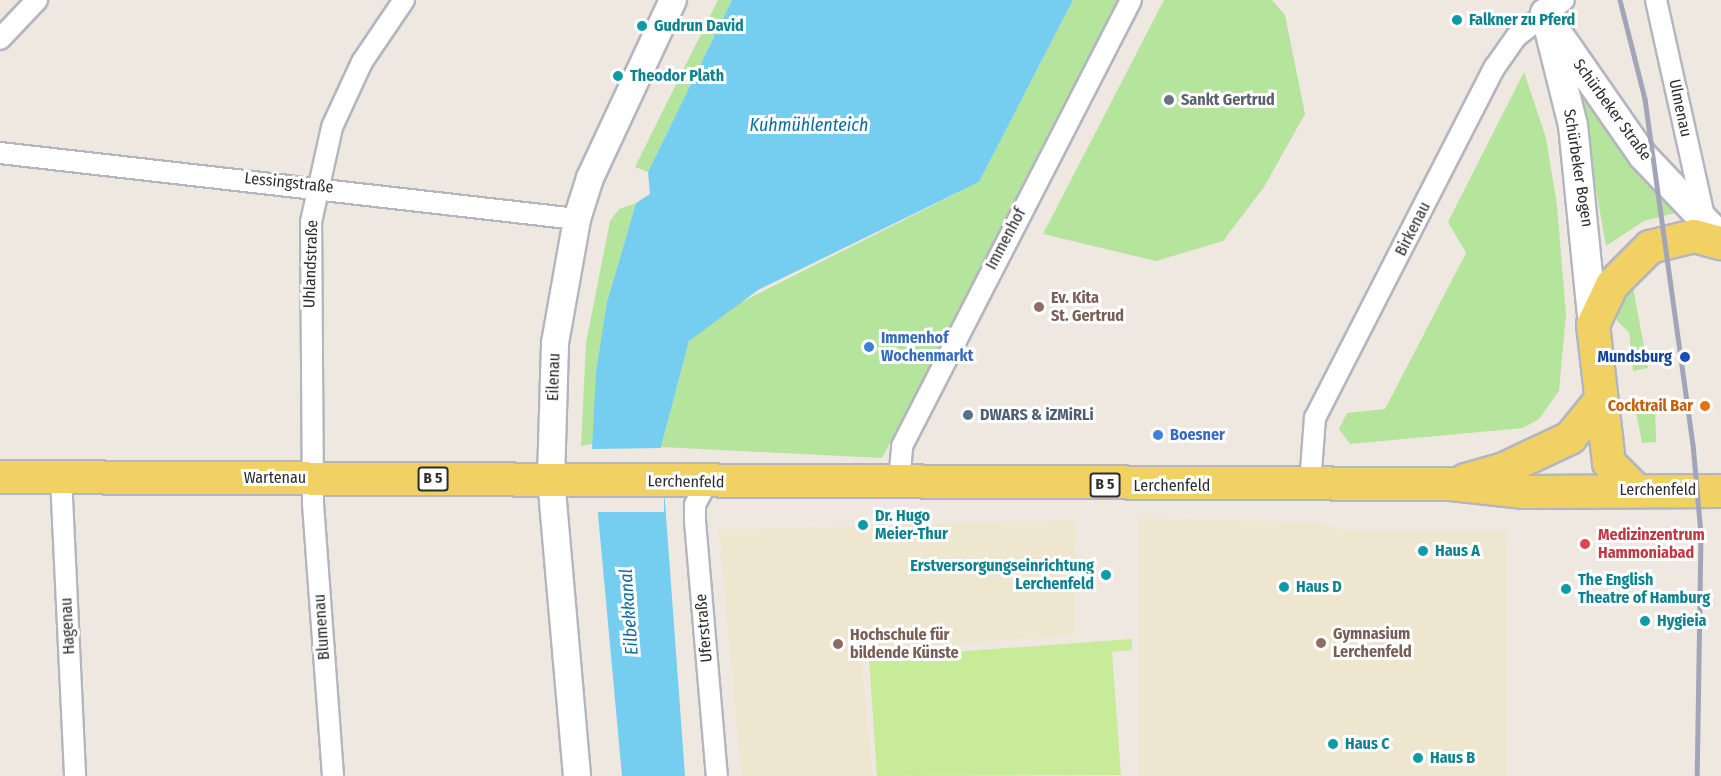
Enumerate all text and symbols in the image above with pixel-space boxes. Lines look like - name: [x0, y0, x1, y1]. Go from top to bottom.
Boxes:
- place label: Falkner zu Pferd: [1469, 10, 1575, 30]
- marker: Falkner zu Pferd: [1450, 13, 1464, 27]
- place label: Gudrun David: [654, 16, 744, 36]
- marker: Gudrun David: [635, 19, 649, 33]
- street label: Schürbeker Straße: [1569, 56, 1655, 164]
- place label: Theodor Plath: [630, 66, 724, 86]
- marker: Theodor Plath: [611, 69, 625, 83]
- street label: Ulmenau: [1665, 77, 1695, 139]
- place label: Sankt Gertrud: [1181, 90, 1275, 110]
- marker: Sankt Gertrud: [1162, 93, 1176, 107]
- street label: Schürbeker Bogen: [1559, 108, 1597, 228]
- water label: Kuhmühlenteich: [750, 114, 868, 136]
- street label: Lessingstraße: [244, 169, 334, 197]
- street label: Birkenau: [1391, 199, 1435, 259]
- street label: Immenhof: [982, 205, 1030, 273]
- street label: Uhlandstraße: [300, 220, 322, 308]
- place label: Ev. Kita St. Gertrud: [1051, 288, 1124, 326]
- marker: Ev. Kita St. Gertrud: [1032, 300, 1046, 314]
- place label: Immenhof Wochenmarkt: [881, 328, 973, 366]
- marker: Immenhof Wochenmarkt: [862, 340, 876, 354]
- place label: Mundsburg: [1597, 347, 1672, 367]
- marker: Mundsburg: [1676, 348, 1694, 366]
- street label: Eilenau: [544, 353, 564, 401]
- place label: Cocktrail Bar: [1608, 396, 1693, 416]
- marker: Cocktrail Bar: [1698, 399, 1712, 413]
- place label: DWARS & iZMiRLi: [980, 405, 1094, 425]
- marker: DWARS & iZMiRLi: [961, 408, 975, 422]
- place label: Boesner: [1170, 425, 1225, 445]
- marker: Boesner: [1151, 428, 1165, 442]
- road number: B 5: [416, 467, 450, 491]
- street label: Wartenau: [244, 468, 306, 488]
- street label: Lerchenfeld: [647, 472, 725, 492]
- road number: B 5: [1088, 473, 1122, 497]
- street label: Lerchenfeld: [1134, 476, 1210, 496]
- street label: Lerchenfeld: [1620, 480, 1696, 500]
- place label: Dr. Hugo Meier-Thur: [875, 506, 948, 544]
- marker: Dr. Hugo Meier-Thur: [856, 518, 870, 532]
- place label: Medizinzentrum Hammoniabad: [1598, 525, 1705, 563]
- marker: Medizinzentrum Hammoniabad: [1576, 535, 1594, 553]
- place label: Haus A: [1435, 541, 1480, 561]
- marker: Haus A: [1416, 544, 1430, 558]
- place label: Erstversorgungseinrichtung Lerchenfeld: [910, 556, 1094, 594]
- water label: Eilbekkanal: [615, 568, 643, 656]
- marker: Erstversorgungseinrichtung Lerchenfeld: [1099, 568, 1113, 582]
- place label: The English Theatre of Hamburg: [1578, 570, 1710, 608]
- place label: Haus D: [1296, 577, 1342, 597]
- marker: Haus D: [1277, 580, 1291, 594]
- marker: The English Theatre of Hamburg: [1559, 582, 1573, 596]
- street label: Blumenau: [310, 593, 334, 661]
- street label: Uferstraße: [691, 593, 717, 663]
- street label: Hagenau: [57, 597, 79, 655]
- place label: Hygieia: [1657, 611, 1706, 631]
- marker: Hygieia: [1638, 614, 1652, 628]
- place label: Gymnasium Lerchenfeld: [1333, 624, 1412, 662]
- place label: Hochschule für bildende Künste: [850, 625, 959, 663]
- marker: Gymnasium Lerchenfeld: [1314, 636, 1328, 650]
- marker: Hochschule für bildende Künste: [831, 637, 845, 651]
- place label: Haus C: [1345, 734, 1390, 754]
- marker: Haus C: [1326, 737, 1340, 751]
- place label: Haus B: [1430, 748, 1475, 768]
- marker: Haus B: [1411, 751, 1425, 765]

